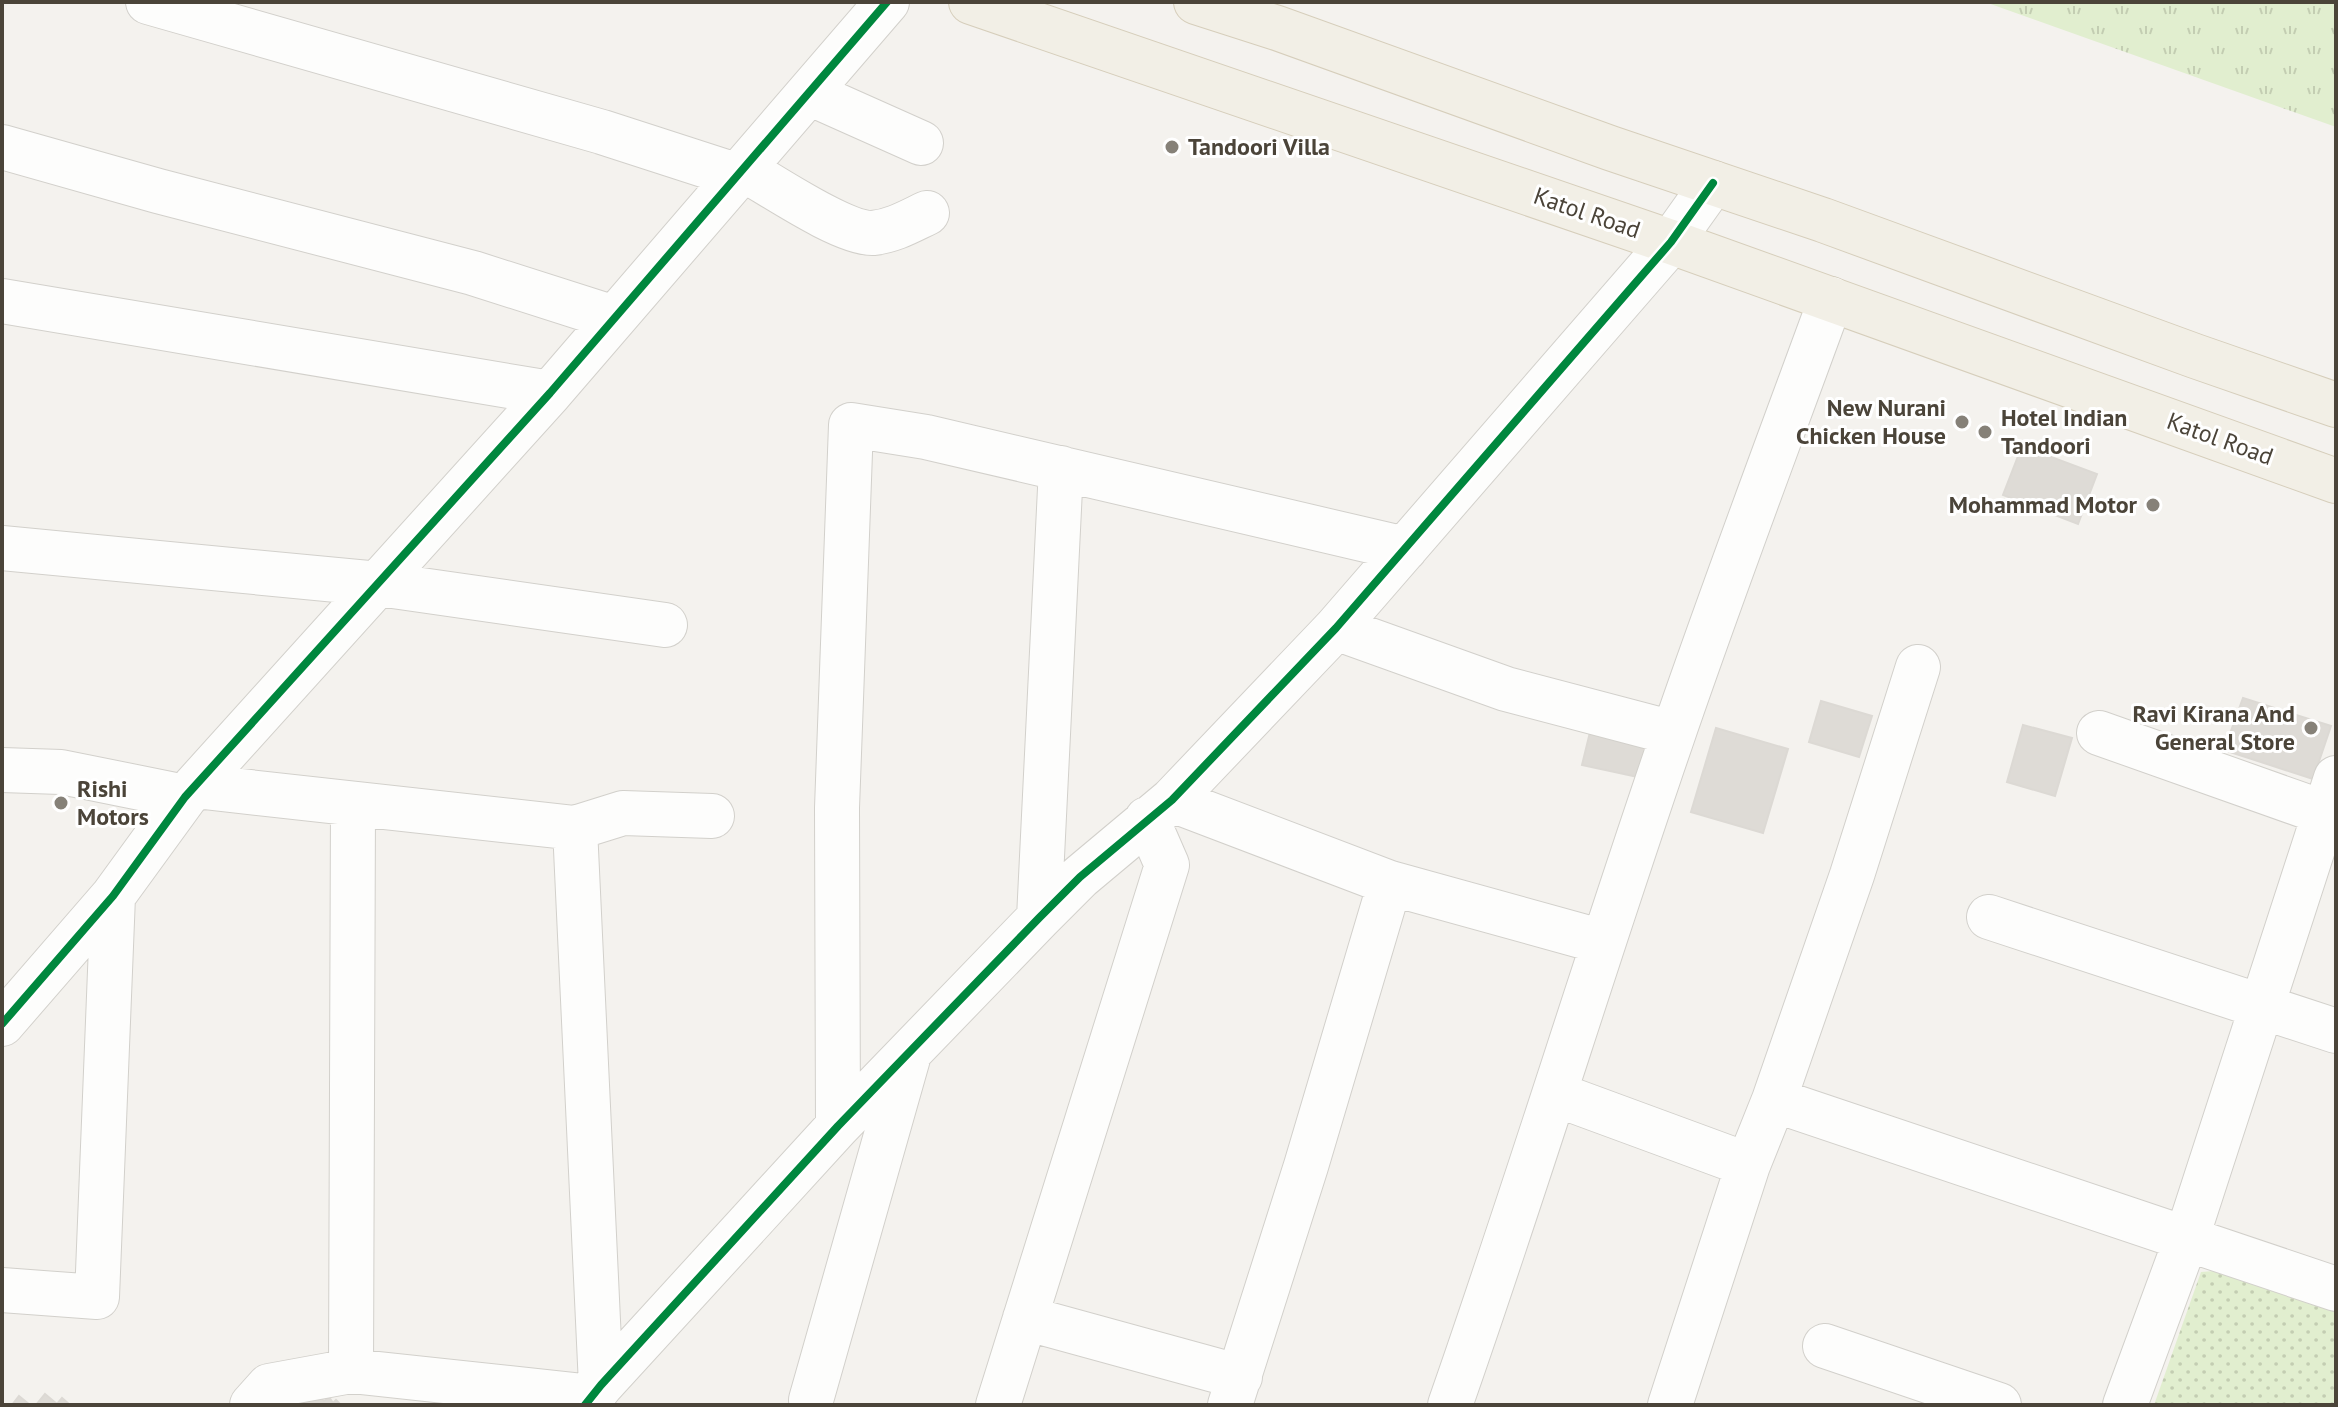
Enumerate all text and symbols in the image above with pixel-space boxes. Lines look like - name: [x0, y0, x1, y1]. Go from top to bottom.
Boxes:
- place label: Tandoori Villa: [1188, 131, 1330, 162]
- marker: Tandoori Villa: [1163, 138, 1181, 156]
- street label: Katol Road: [1530, 180, 1645, 245]
- place label: New Nurani Chicken House: [1796, 392, 1946, 451]
- place label: Hotel Indian Tandoori: [2001, 402, 2127, 461]
- street label: Katol Road: [2163, 405, 2278, 472]
- marker: New Nurani Chicken House: [1953, 413, 1971, 431]
- marker: Hotel Indian Tandoori: [1976, 423, 1994, 441]
- place label: Mohammad Motor: [1949, 489, 2138, 520]
- marker: Mohammad Motor: [2144, 496, 2162, 514]
- place label: Ravi Kirana And General Store: [2132, 698, 2295, 757]
- marker: Ravi Kirana And General Store: [2302, 719, 2320, 737]
- place label: Rishi Motors: [77, 773, 149, 832]
- marker: Rishi Motors: [52, 794, 70, 812]

